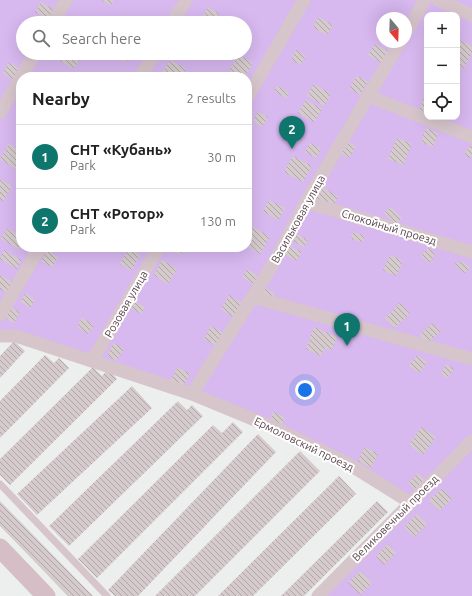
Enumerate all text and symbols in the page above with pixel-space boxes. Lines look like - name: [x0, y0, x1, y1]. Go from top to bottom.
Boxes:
- north arrow: [376, 12, 412, 48]
- map controls: [424, 12, 460, 120]
- button: +: [424, 12, 460, 48]
- search box: [16, 16, 252, 60]
- icon: search: [30, 27, 52, 49]
- text: Search here: [62, 30, 141, 47]
- button: −: [424, 48, 460, 84]
- button: locate: [424, 84, 460, 120]
- text: Nearby: [32, 89, 90, 108]
- text: 2 results: [186, 91, 236, 105]
- pin: 2: [279, 116, 305, 149]
- text: СНТ «Кубань»: [70, 141, 172, 158]
- text: 1: [41, 150, 49, 164]
- text: 30 m: [207, 150, 236, 164]
- text: Park: [70, 158, 96, 172]
- street label: Васильковая улица: [269, 173, 327, 265]
- text: СНТ «Ротор»: [70, 205, 164, 222]
- street label: Спокойный проезд: [340, 207, 438, 247]
- text: 2: [41, 214, 49, 228]
- text: 130 m: [200, 214, 236, 228]
- text: Park: [70, 222, 96, 236]
- street label: Розовая улица: [102, 269, 150, 339]
- pin: 1: [334, 313, 360, 346]
- your location: [295, 380, 315, 400]
- street label: Ермоловский проезд: [252, 415, 356, 474]
- street label: Великовечный проезд: [350, 472, 441, 563]

